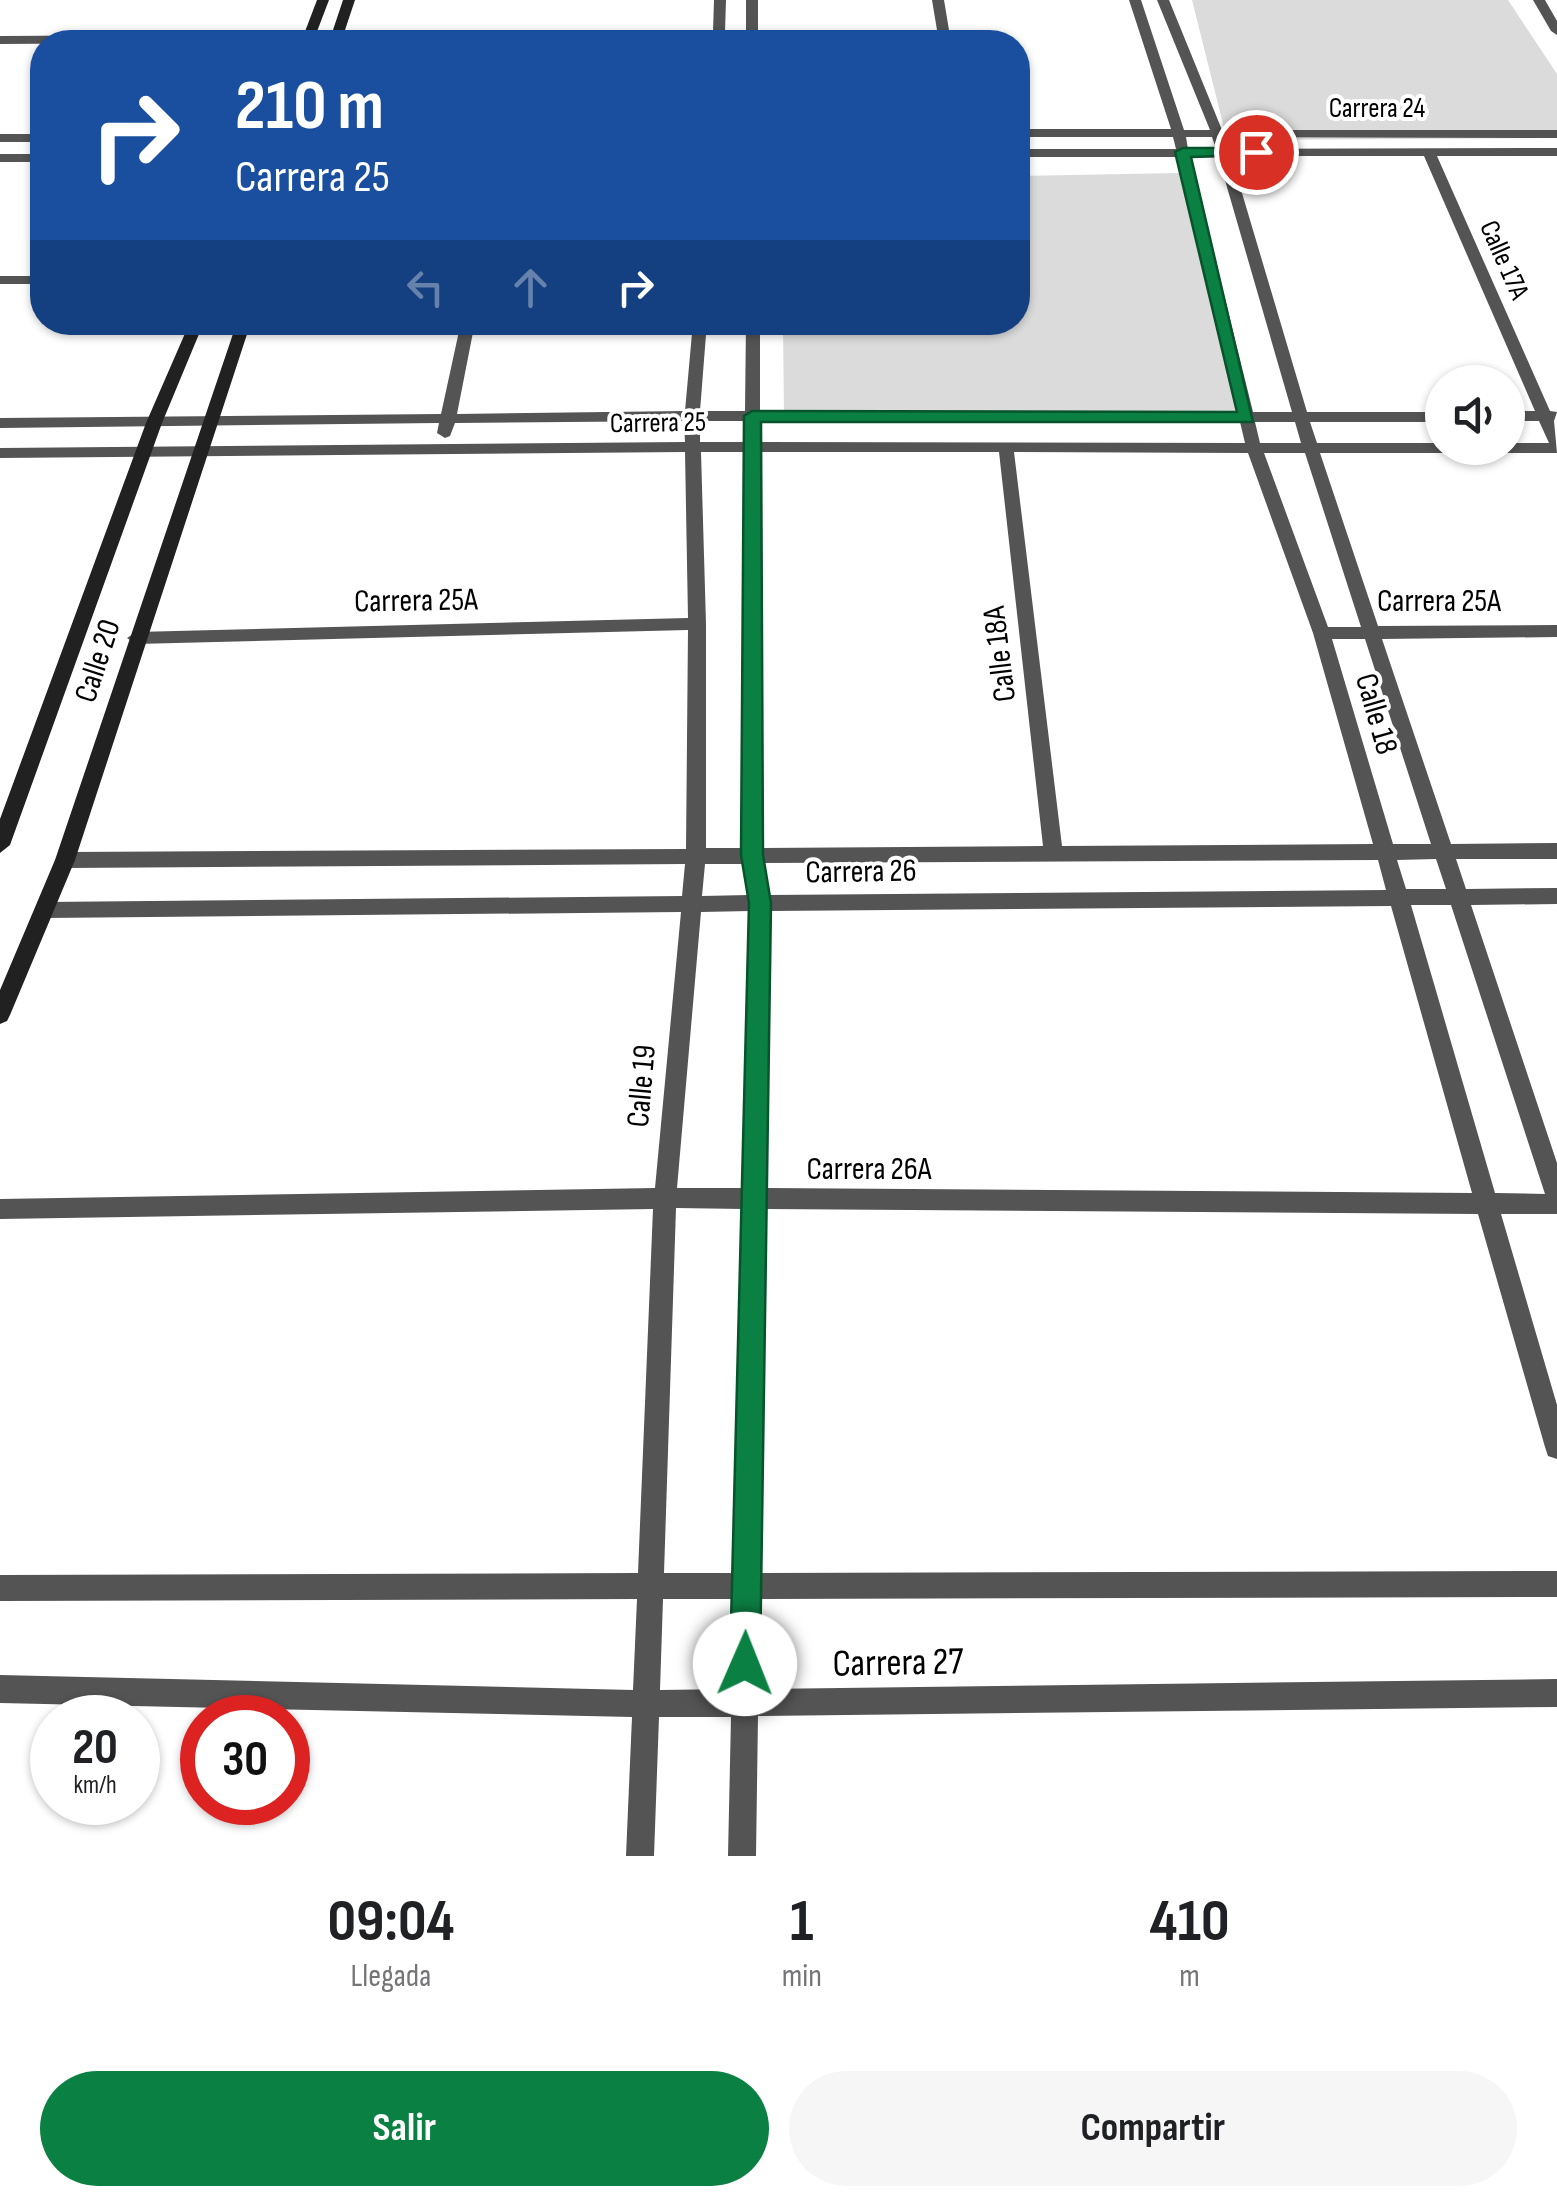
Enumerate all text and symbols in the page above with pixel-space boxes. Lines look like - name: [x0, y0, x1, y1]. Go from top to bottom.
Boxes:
- text: 210 m: [235, 65, 384, 149]
- icon: right: [70, 70, 200, 200]
- street label: Carrera 24: [1329, 92, 1426, 125]
- pin: [1214, 110, 1299, 195]
- icon: arrive: [1229, 125, 1284, 180]
- text: Carrera 25: [235, 150, 390, 205]
- street label: Calle 17A: [1472, 216, 1536, 305]
- icon: left: [398, 260, 453, 315]
- icon: ahead: [503, 260, 558, 315]
- icon: right: [608, 260, 663, 315]
- map controls: [1425, 365, 1525, 465]
- button: sound: [1425, 365, 1525, 465]
- street label: Carrera 25: [610, 406, 706, 440]
- street label: Carrera 25A: [354, 580, 479, 622]
- street label: Carrera 25A: [1377, 582, 1501, 621]
- street label: Calle 18A: [975, 604, 1025, 704]
- street label: Calle 20: [66, 615, 130, 707]
- street label: Calle 18: [1346, 669, 1406, 759]
- street label: Carrera 26: [805, 852, 917, 892]
- street label: Calle 19: [619, 1043, 665, 1129]
- street label: Carrera 26A: [807, 1150, 932, 1189]
- position arrow: [693, 1612, 797, 1716]
- street label: Carrera 27: [832, 1639, 964, 1687]
- speed limit sign: 30: [180, 1695, 310, 1825]
- text: 20: [72, 1718, 118, 1778]
- text: km/h: [73, 1770, 117, 1801]
- text: 09:04: [327, 1886, 454, 1958]
- text: 1: [790, 1886, 814, 1958]
- text: 410: [1149, 1886, 1230, 1958]
- text: Llegada: [350, 1957, 431, 1996]
- text: min: [782, 1957, 822, 1996]
- text: m: [1179, 1957, 1200, 1996]
- button: Salir: [40, 2071, 769, 2186]
- button: Compartir: [789, 2071, 1517, 2186]

